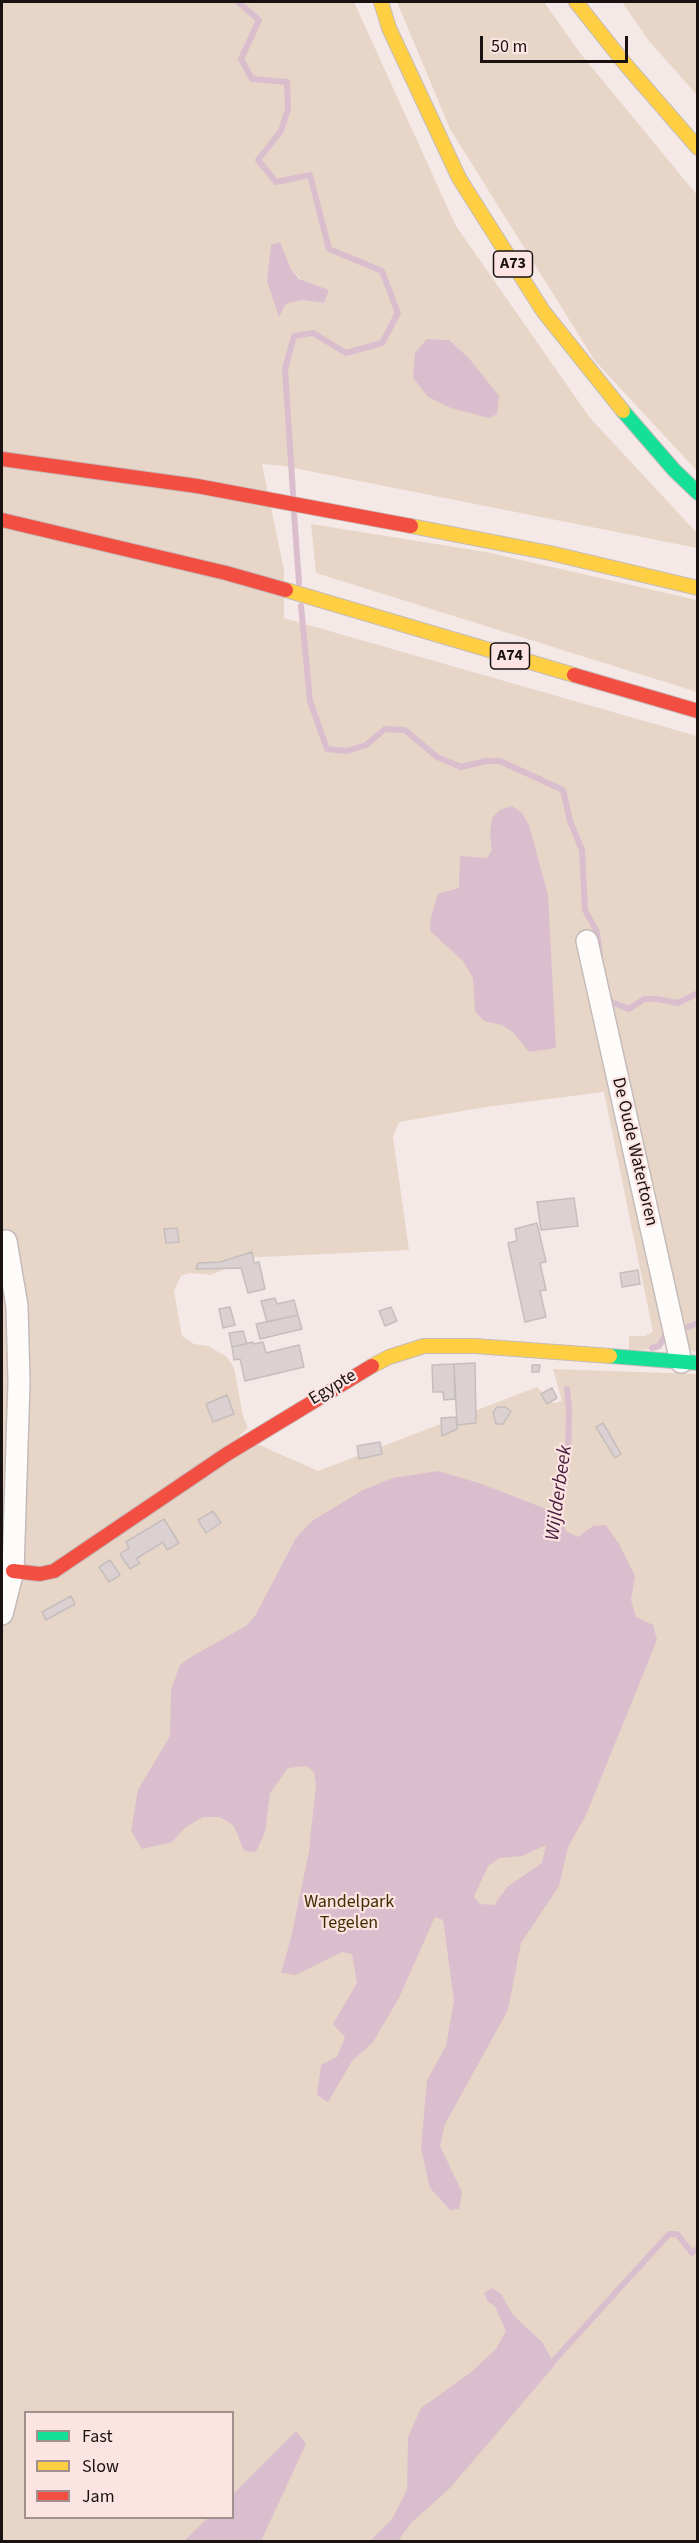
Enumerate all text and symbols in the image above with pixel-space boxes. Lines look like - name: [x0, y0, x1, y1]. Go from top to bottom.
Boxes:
- scale bar: [483, 24, 632, 62]
- text: 50 m: [491, 34, 527, 59]
- road number: A73: [494, 251, 532, 277]
- road number: A74: [490, 643, 530, 669]
- street label: De Oude Watertoren: [606, 1076, 662, 1228]
- street label: Egypte: [305, 1365, 361, 1411]
- water label: Wijlderbeek: [541, 1444, 579, 1542]
- park label: Wandelpark Tegelen: [304, 1892, 394, 1934]
- legend: [24, 2411, 234, 2519]
- text: Fast: [82, 2424, 113, 2449]
- text: Slow: [82, 2454, 119, 2479]
- text: Jam: [82, 2484, 115, 2509]

